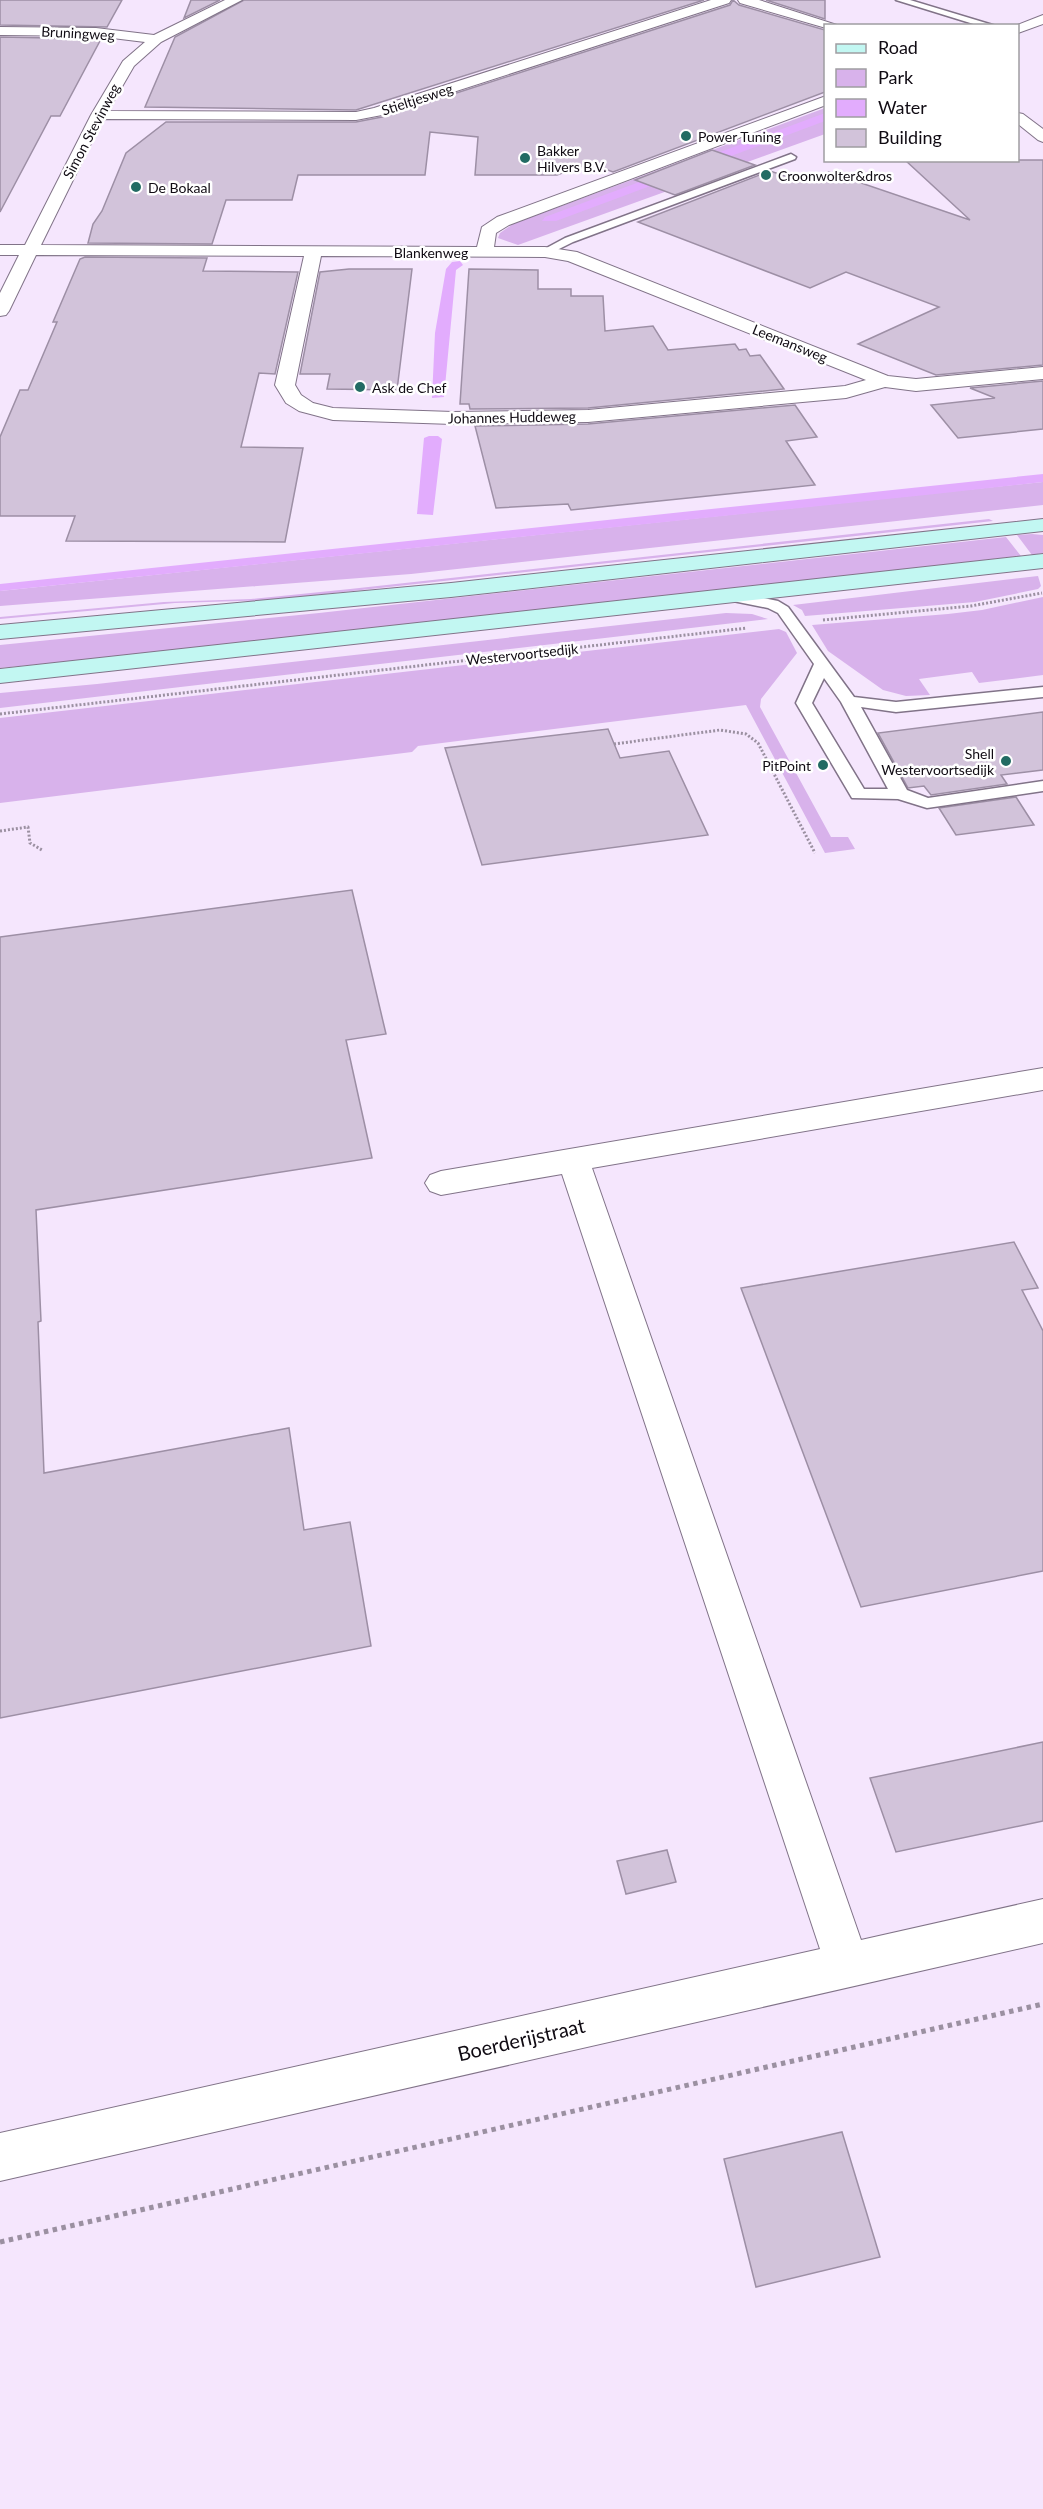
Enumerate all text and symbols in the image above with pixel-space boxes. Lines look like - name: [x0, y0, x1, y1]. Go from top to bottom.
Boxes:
- street label: Bruningweg: [41, 23, 115, 43]
- legend: [824, 24, 1019, 162]
- text: Road: [878, 36, 918, 58]
- text: Park: [878, 66, 914, 88]
- street label: Stieltjesweg: [379, 79, 455, 119]
- street label: Simon Stevinweg: [59, 81, 123, 181]
- text: Water: [878, 96, 927, 118]
- text: Building: [878, 126, 942, 148]
- place label: Power Tuning: [698, 128, 781, 145]
- marker: Power Tuning: [679, 129, 693, 143]
- place label: Bakker Hilvers B.V.: [537, 142, 606, 175]
- marker: Bakker Hilvers B.V.: [518, 151, 532, 165]
- place label: Croonwolter&dros: [778, 167, 892, 184]
- marker: Croonwolter&dros: [759, 168, 773, 182]
- place label: De Bokaal: [148, 179, 211, 196]
- marker: De Bokaal: [129, 180, 143, 194]
- street label: Blankenweg: [394, 244, 468, 261]
- street label: Leemansweg: [750, 320, 830, 366]
- place label: Ask de Chef: [372, 379, 447, 396]
- marker: Ask de Chef: [353, 380, 367, 394]
- street label: Johannes Huddeweg: [448, 407, 576, 427]
- street label: Westervoortsedijk: [465, 640, 580, 668]
- place label: Shell Westervoortsedijk: [881, 745, 995, 778]
- marker: Shell Westervoortsedijk: [999, 754, 1013, 768]
- place label: PitPoint: [762, 757, 811, 774]
- marker: PitPoint: [816, 758, 830, 772]
- street label: Boerderijstraat: [455, 2013, 587, 2065]

